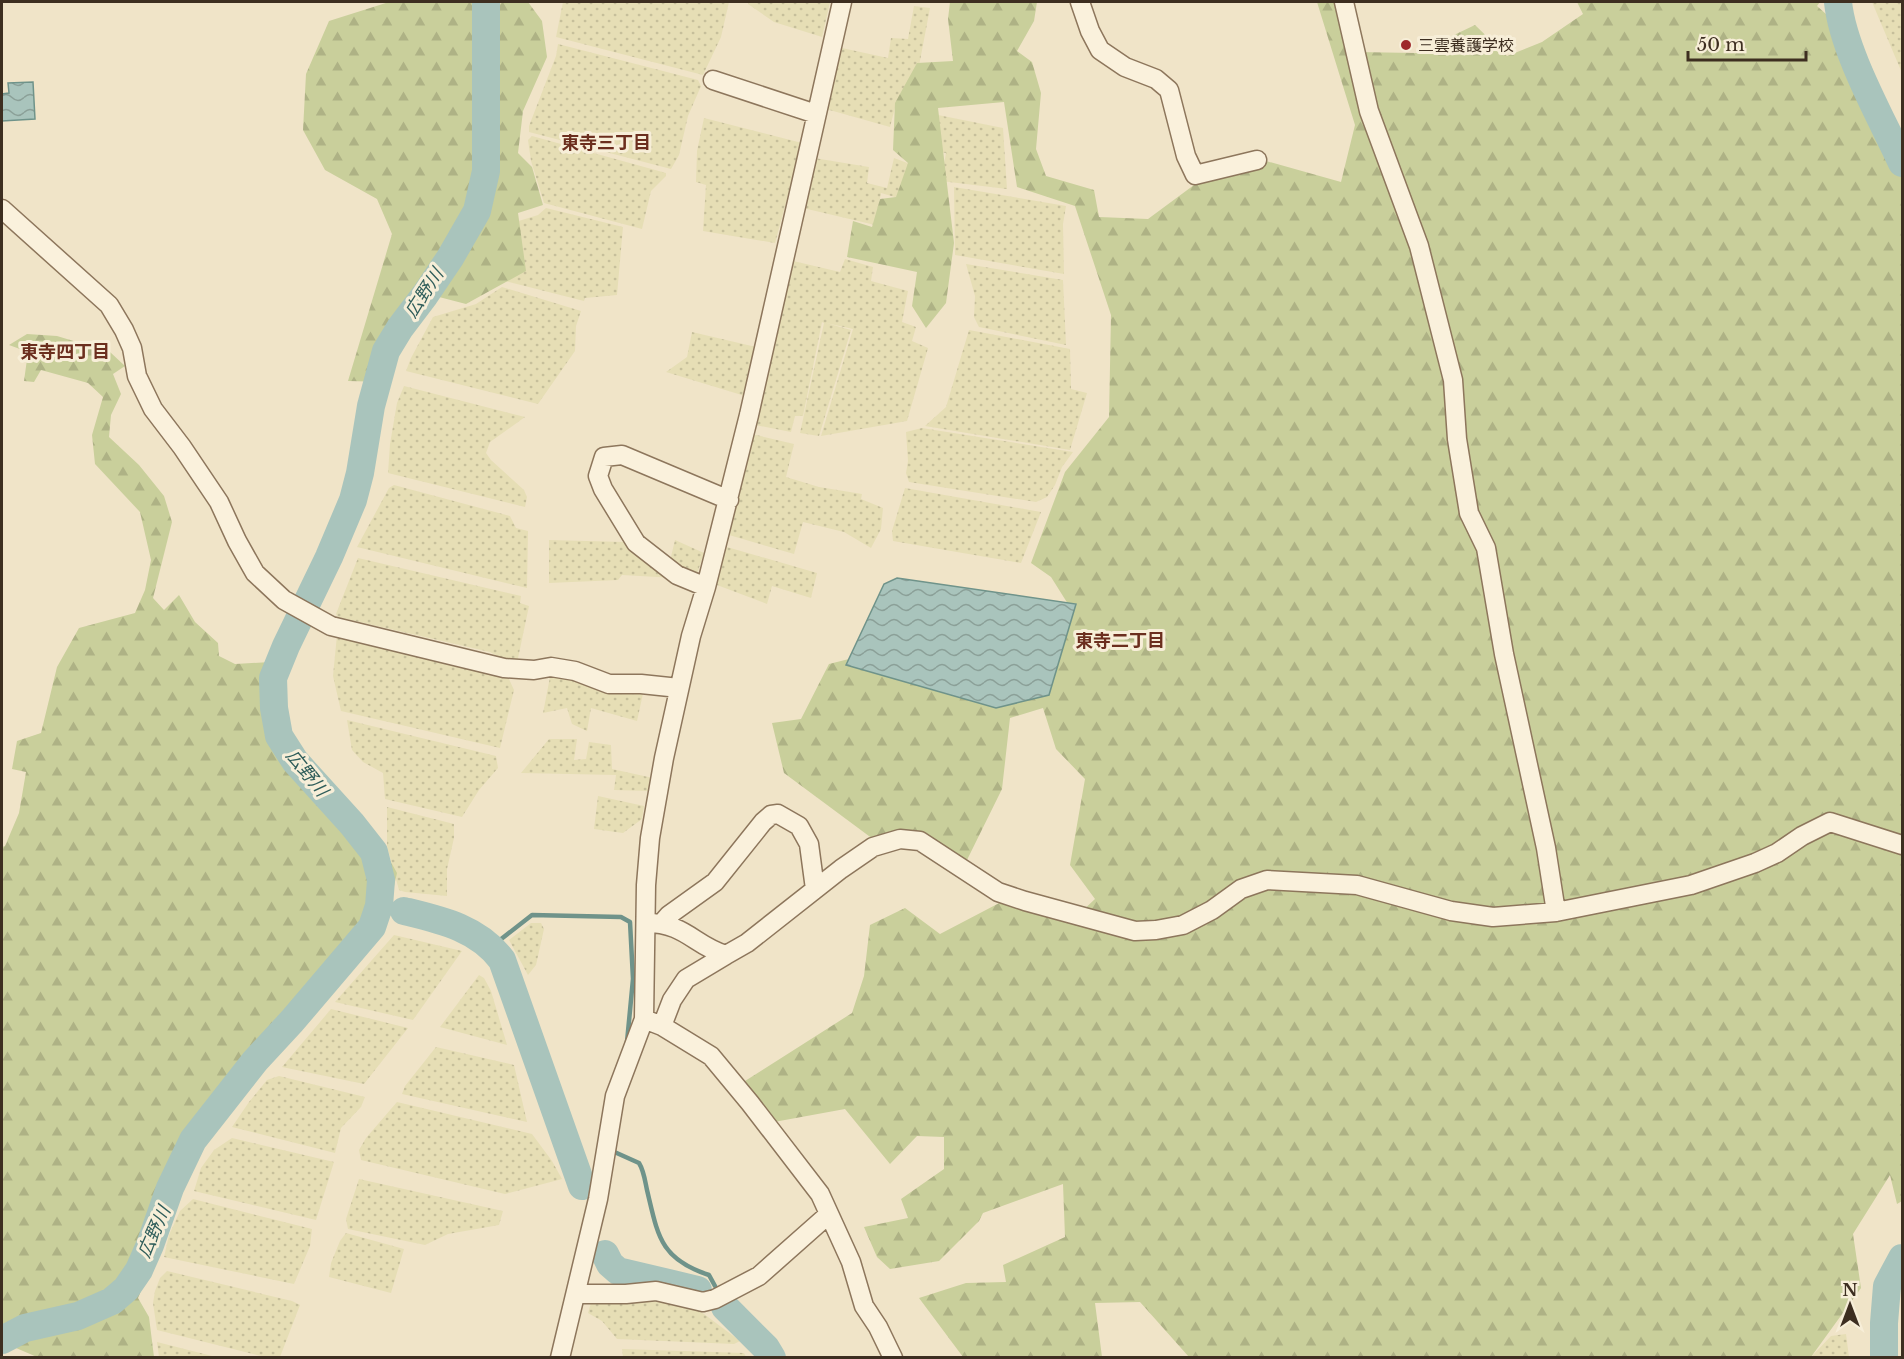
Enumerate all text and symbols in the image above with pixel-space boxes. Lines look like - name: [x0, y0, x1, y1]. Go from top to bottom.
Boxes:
- scale bar: [1688, 24, 1806, 62]
- text: 50 m: [1697, 34, 1745, 56]
- place label: 三雲養護学校: [1418, 35, 1514, 55]
- marker: 三雲養護学校: [1399, 38, 1413, 52]
- district label: 東寺三丁目: [561, 132, 651, 154]
- water label: 広野川: [400, 263, 449, 322]
- district label: 東寺四丁目: [20, 341, 110, 363]
- district label: 東寺二丁目: [1075, 630, 1165, 652]
- water label: 広野川: [281, 745, 334, 802]
- water label: 広野川: [133, 1201, 176, 1261]
- north arrow: [1820, 1275, 1880, 1335]
- text: N: [1842, 1280, 1858, 1300]

